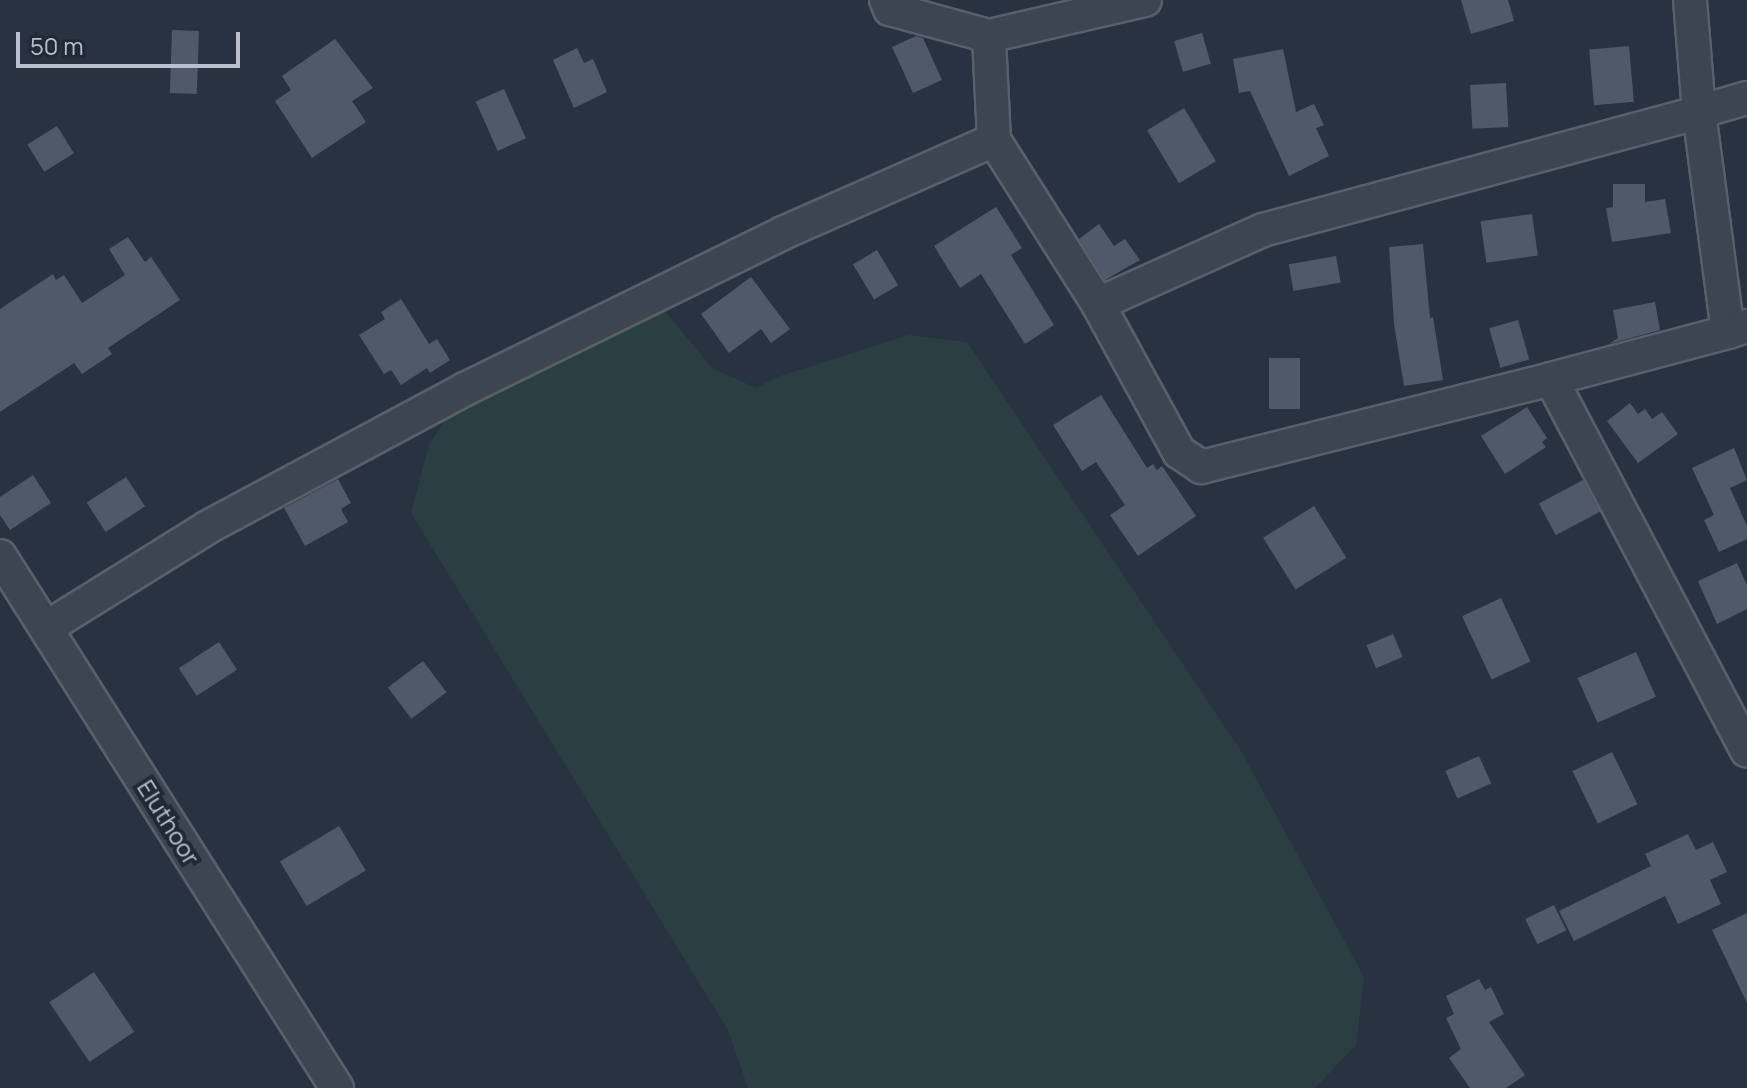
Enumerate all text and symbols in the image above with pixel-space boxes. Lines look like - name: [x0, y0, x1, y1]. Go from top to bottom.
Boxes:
- scale bar: [20, 16, 244, 66]
- text: 50 m: [30, 29, 84, 62]
- street label: Eluthoor: [132, 774, 206, 870]

